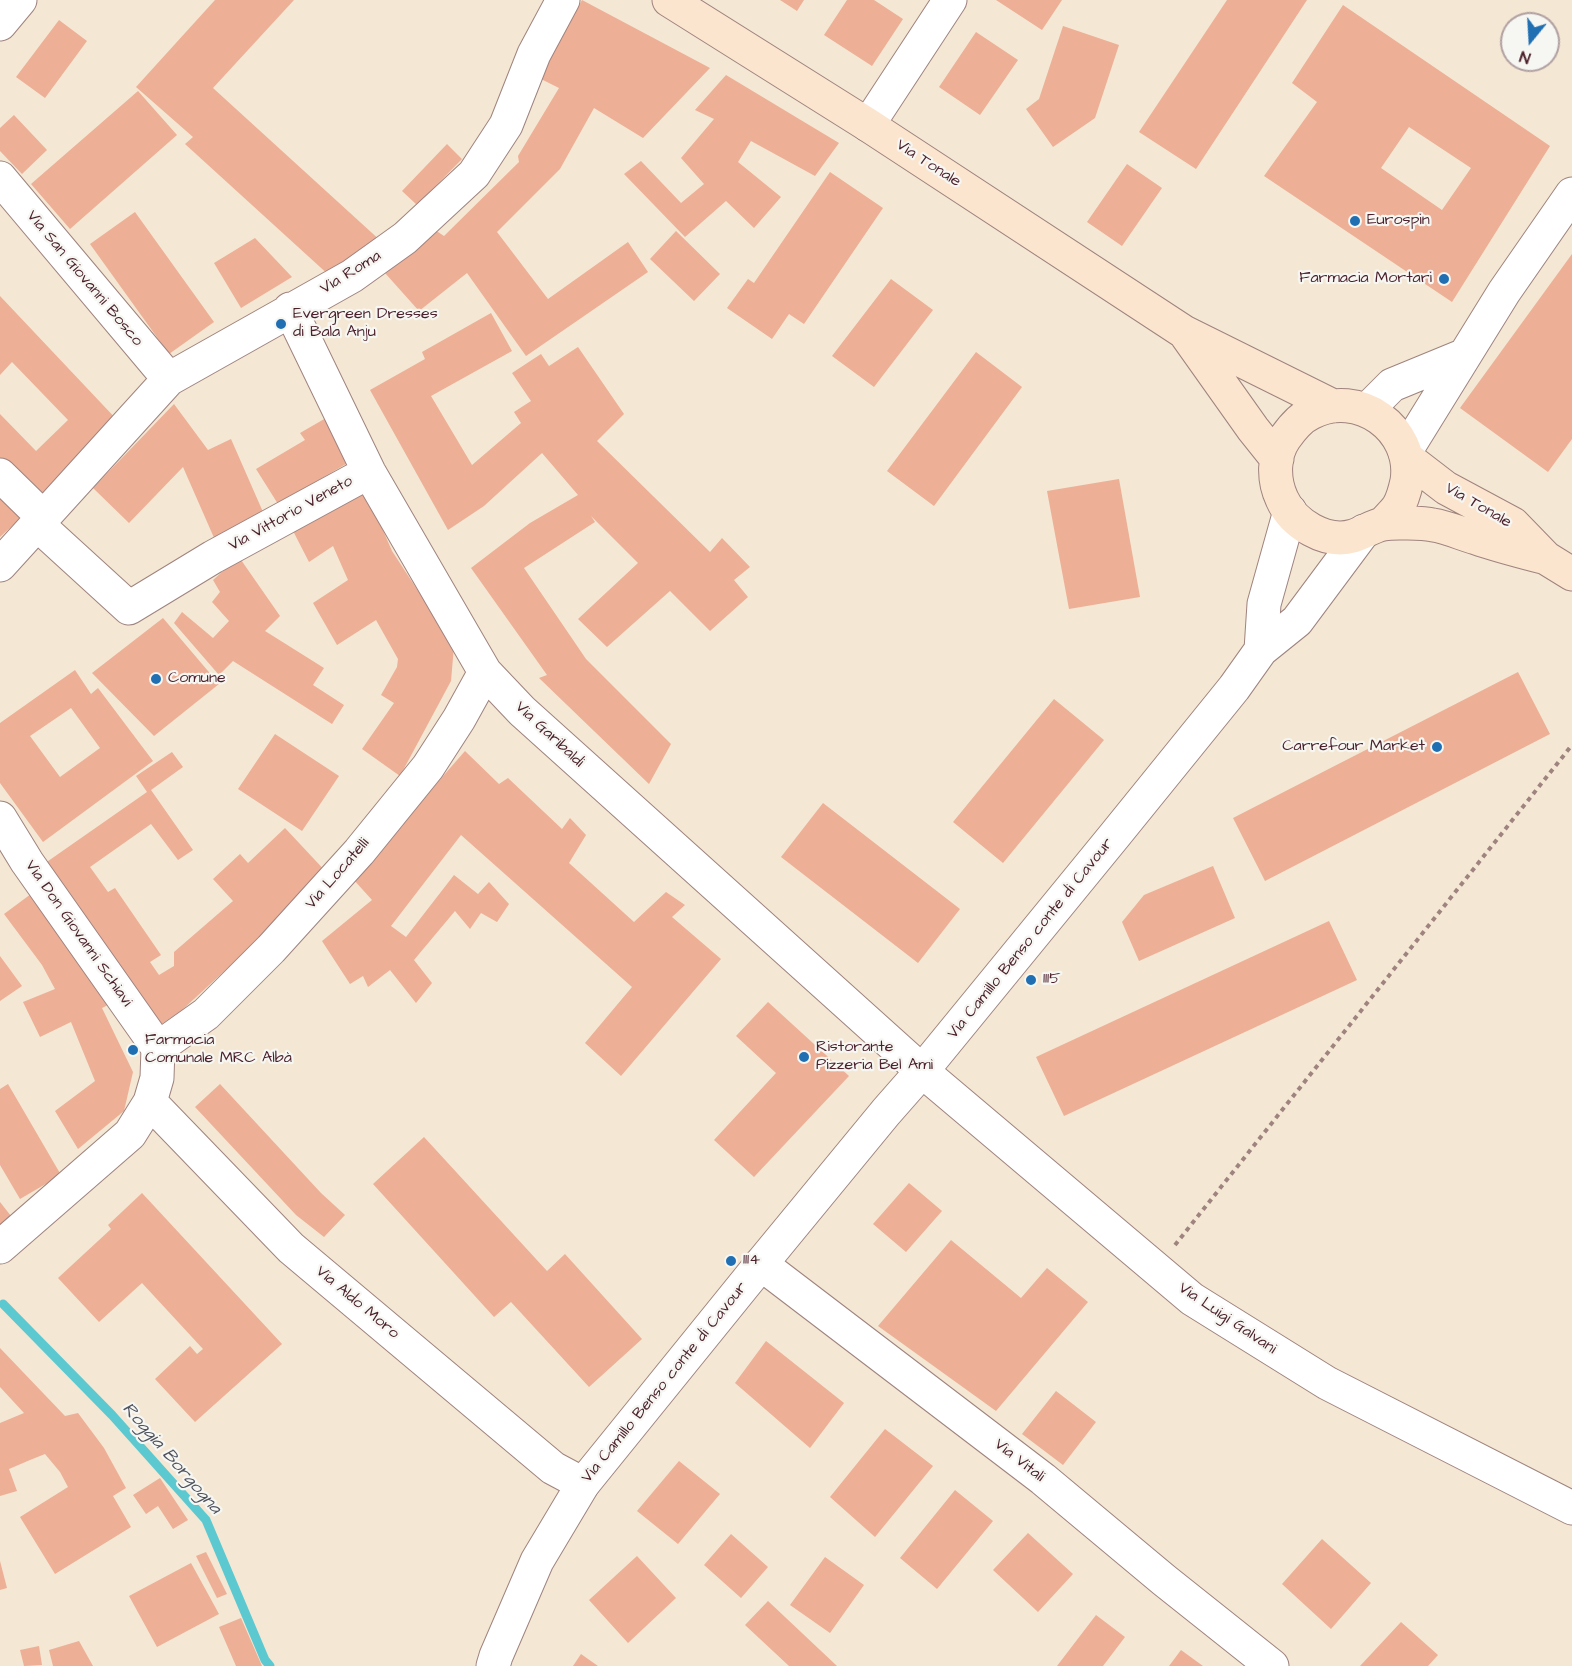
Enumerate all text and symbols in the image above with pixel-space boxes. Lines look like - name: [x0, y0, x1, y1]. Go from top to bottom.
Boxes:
- north arrow: [1500, 12, 1560, 72]
- text: N: [1517, 45, 1533, 69]
- street label: Via Tonale: [892, 136, 964, 192]
- street label: Via San Giovanni Bosco: [22, 207, 146, 351]
- place label: Eurospin: [1367, 211, 1430, 231]
- marker: Eurospin: [1348, 214, 1362, 228]
- street label: Via Roma: [317, 247, 385, 299]
- place label: Farmacia Mortari: [1299, 269, 1432, 289]
- marker: Farmacia Mortari: [1437, 272, 1451, 286]
- place label: Evergreen Dresses di Bala Anju: [293, 305, 438, 343]
- marker: Evergreen Dresses di Bala Anju: [274, 317, 288, 331]
- street label: Via Vittorio Veneto: [226, 472, 356, 556]
- street label: Via Tonale: [1441, 479, 1515, 533]
- place label: Comune: [168, 669, 226, 689]
- marker: Comune: [149, 672, 163, 686]
- street label: Via Garibaldi: [510, 698, 588, 772]
- place label: Carrefour Market: [1282, 737, 1425, 757]
- marker: Carrefour Market: [1430, 740, 1444, 754]
- street label: Via Locatelli: [302, 835, 374, 913]
- street label: Via Camillo Benso conte di Cavour: [944, 835, 1118, 1043]
- street label: Via Don Giovanni Schiavi: [20, 857, 136, 1011]
- place label: 1115: [1043, 970, 1060, 990]
- marker: 1115: [1024, 973, 1038, 987]
- place label: Farmacia Comunale MRC Albà: [145, 1031, 292, 1069]
- place label: Ristorante Pizzeria Bel Amì: [816, 1038, 933, 1076]
- marker: Farmacia Comunale MRC Albà: [126, 1043, 140, 1057]
- marker: Ristorante Pizzeria Bel Amì: [797, 1050, 811, 1064]
- place label: 1114: [743, 1251, 760, 1271]
- marker: 1114: [724, 1254, 738, 1268]
- street label: Via Aldo Moro: [311, 1262, 403, 1344]
- street label: Via Camillo Benso conte di Cavour: [578, 1279, 752, 1487]
- street label: Via Luigi Galvani: [1174, 1279, 1280, 1359]
- water label: Roggia Borgogna: [117, 1399, 225, 1519]
- street label: Via Vitali: [990, 1435, 1048, 1487]

